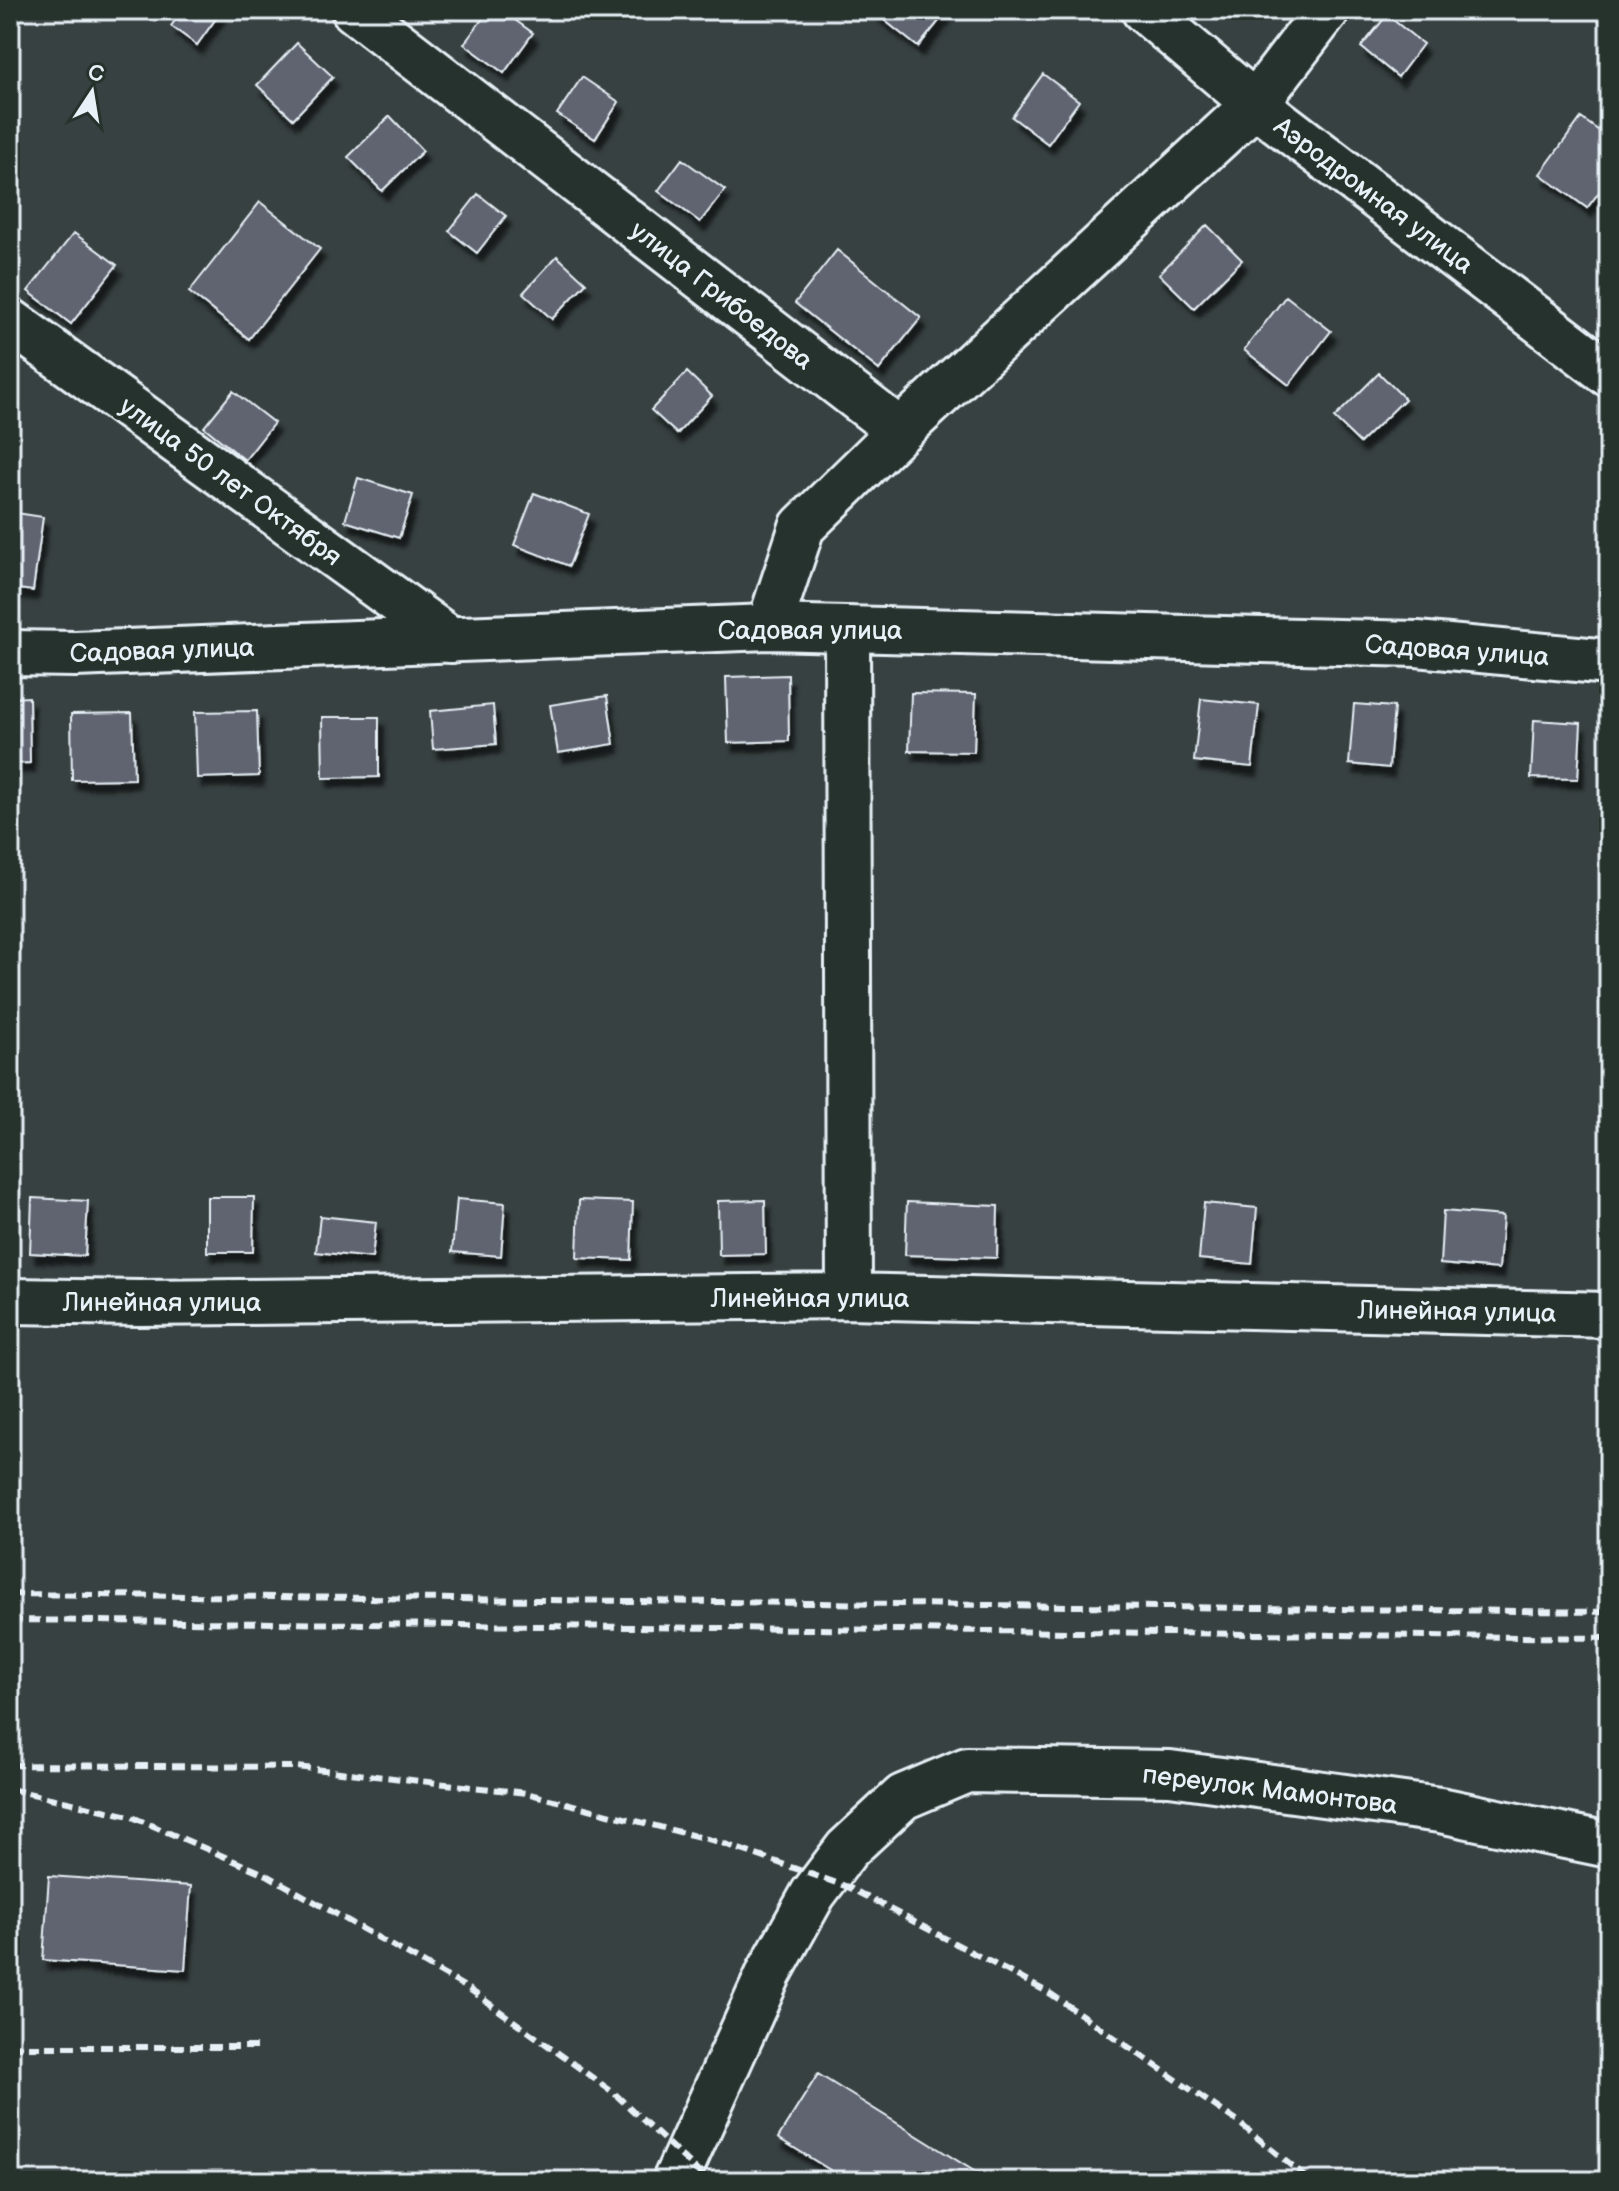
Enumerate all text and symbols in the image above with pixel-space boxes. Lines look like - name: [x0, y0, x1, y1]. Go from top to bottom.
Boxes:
- north arrow: [52, 52, 132, 132]
- text: С: [86, 59, 106, 89]
- street label: Аэродромная улица: [1267, 111, 1479, 281]
- street label: улица Грибоедова: [624, 215, 819, 377]
- street label: улица 50 лет Октября: [113, 391, 347, 573]
- street label: Садовая улица: [718, 616, 902, 647]
- street label: Садовая улица: [1364, 630, 1550, 673]
- street label: Садовая улица: [69, 633, 255, 670]
- street label: Линейная улица: [710, 1284, 909, 1315]
- street label: Линейная улица: [62, 1288, 261, 1319]
- street label: Линейная улица: [1356, 1295, 1557, 1330]
- street label: переулок Мамонтова: [1141, 1759, 1399, 1822]

